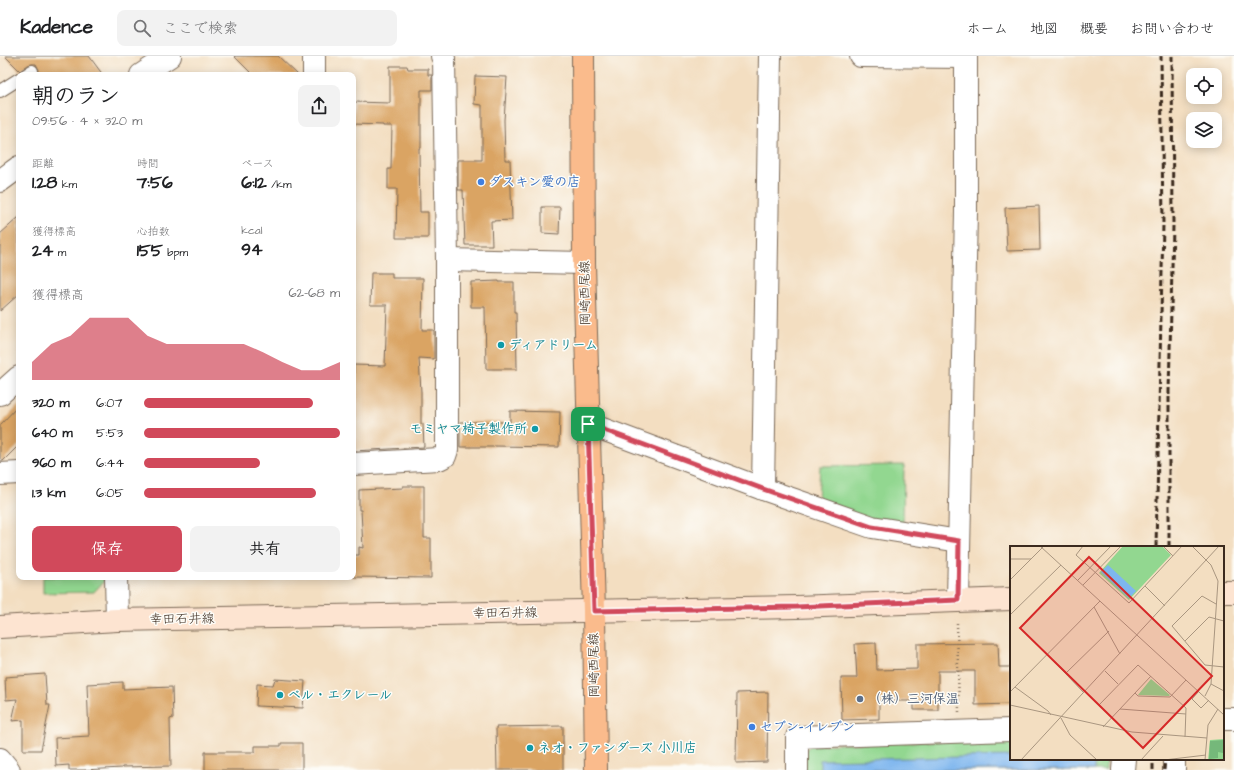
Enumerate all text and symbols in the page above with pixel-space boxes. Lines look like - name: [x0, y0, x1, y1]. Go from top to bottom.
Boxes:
- search box: [117, 10, 397, 46]
- text: Kadence: [20, 14, 93, 41]
- icon: search: [131, 17, 153, 39]
- text: ここで検索: [163, 18, 238, 39]
- text: ホーム: [967, 19, 1008, 39]
- text: 地図: [1030, 19, 1058, 39]
- text: 概要: [1080, 19, 1108, 39]
- text: お問い合わせ: [1130, 19, 1214, 39]
- map controls: [1186, 68, 1222, 148]
- button: locate: [1186, 68, 1222, 104]
- text: 朝のラン: [32, 81, 120, 112]
- button: share: [298, 85, 340, 127]
- text: 09:56 · 4 × 320 m: [32, 112, 142, 130]
- button: layers: [1186, 112, 1222, 148]
- text: 距離: [32, 156, 54, 171]
- text: 時間: [137, 156, 159, 171]
- text: ペース: [241, 156, 274, 171]
- text: 1.28: [32, 171, 57, 195]
- text: 7:56: [137, 171, 173, 195]
- text: 6:12: [241, 171, 267, 195]
- place label: ダスキン愛の店: [489, 173, 580, 191]
- text: km: [57, 177, 77, 192]
- text: /km: [267, 177, 291, 192]
- marker: ダスキン愛の店: [476, 177, 486, 187]
- text: kcal: [241, 223, 262, 238]
- text: 獲得標高: [32, 224, 76, 239]
- text: 心拍数: [137, 224, 170, 239]
- text: 94: [241, 238, 263, 262]
- text: 24: [32, 239, 53, 263]
- text: 155: [137, 239, 163, 263]
- text: m: [53, 245, 66, 260]
- text: bpm: [163, 245, 188, 260]
- street label: 岡崎西尾線: [575, 259, 595, 326]
- text: 62–68 m: [288, 284, 340, 302]
- text: 獲得標高: [32, 286, 84, 304]
- place label: ディアドリーム: [509, 336, 598, 354]
- marker: ディアドリーム: [496, 340, 506, 350]
- text: 320 m: [32, 394, 70, 412]
- text: 6:07: [96, 394, 123, 412]
- pin: [571, 407, 605, 441]
- icon: arrive: [577, 413, 599, 435]
- place label: モミヤマ椅子製作所: [410, 420, 527, 438]
- text: 640 m: [32, 424, 73, 442]
- text: 5:53: [96, 424, 123, 442]
- marker: モミヤマ椅子製作所: [530, 424, 540, 434]
- text: 960 m: [32, 454, 71, 472]
- text: 6:44: [96, 454, 124, 472]
- text: 1.3 km: [32, 484, 65, 502]
- text: 6:05: [96, 484, 124, 502]
- button: 保存: [32, 526, 182, 572]
- button: 共有: [190, 526, 340, 572]
- inset map: [1010, 546, 1224, 760]
- street label: 幸田石井線: [472, 603, 539, 623]
- street label: 幸田石井線: [149, 609, 216, 629]
- street label: 岡崎西尾線: [584, 631, 604, 698]
- place label: ベル・エクレール: [288, 686, 392, 704]
- marker: ベル・エクレール: [275, 690, 285, 700]
- place label: （株）三河保温: [868, 690, 959, 708]
- marker: （株）三河保温: [855, 694, 865, 704]
- place label: セブン-イレブン: [760, 718, 855, 736]
- marker: セブン-イレブン: [747, 722, 757, 732]
- place label: ネオ・ファンダーズ 小川店: [538, 739, 697, 757]
- marker: ネオ・ファンダーズ 小川店: [525, 743, 535, 753]

